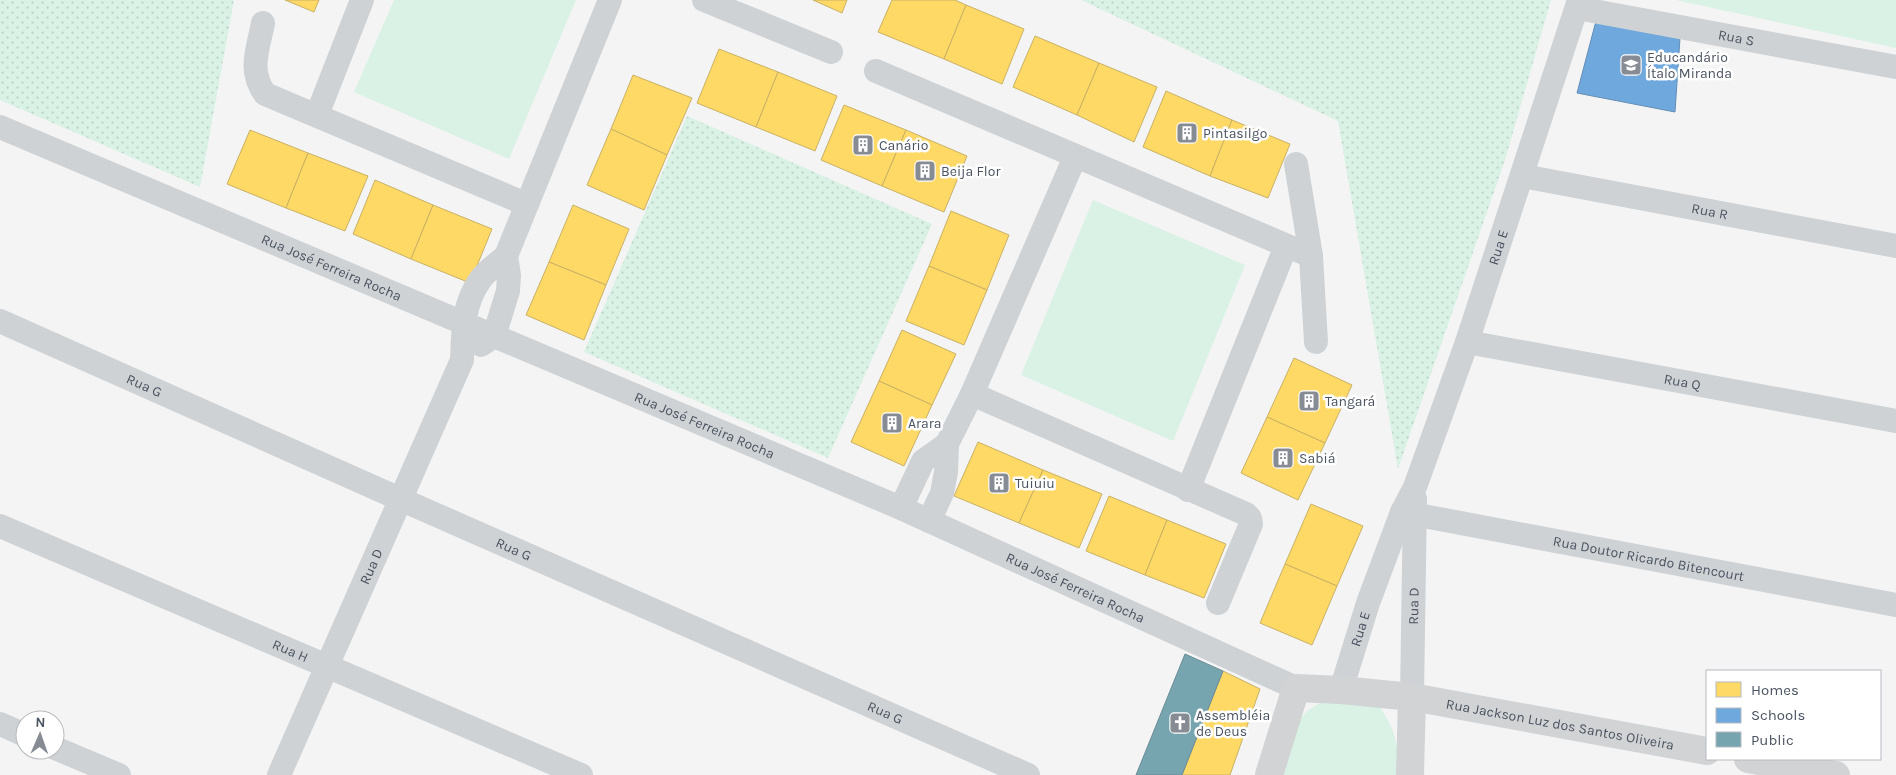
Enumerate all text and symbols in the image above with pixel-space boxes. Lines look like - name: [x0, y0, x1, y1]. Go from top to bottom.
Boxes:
- street label: Rua S: [1717, 26, 1756, 50]
- place label: Educandário Ítalo Miranda: [1647, 49, 1732, 82]
- school or university icon: Educandário Ítalo Miranda: [1619, 53, 1643, 77]
- building icon: Pintasilgo: [1175, 121, 1199, 145]
- place label: Pintasilgo: [1203, 125, 1267, 142]
- building icon: Canário: [851, 133, 875, 157]
- place label: Canário: [879, 137, 928, 154]
- building icon: Beija Flor: [913, 159, 937, 183]
- place label: Beija Flor: [941, 163, 1001, 180]
- street label: Rua R: [1690, 200, 1729, 223]
- street label: Rua E: [1485, 228, 1512, 267]
- street label: Rua José Ferreira Rocha: [259, 230, 404, 305]
- street label: Rua G: [124, 370, 165, 401]
- street label: Rua Q: [1662, 370, 1702, 394]
- street label: Rua José Ferreira Rocha: [632, 388, 777, 463]
- building icon: Tangará: [1297, 389, 1321, 413]
- place label: Tangará: [1325, 393, 1375, 410]
- building icon: Arara: [880, 411, 904, 435]
- place label: Arara: [908, 415, 942, 432]
- building icon: Sabiá: [1271, 446, 1295, 470]
- place label: Sabiá: [1299, 450, 1335, 467]
- building icon: Tuiuiu: [987, 471, 1011, 495]
- place label: Tuiuiu: [1015, 475, 1055, 492]
- street label: Rua Doutor Ricardo Bitencourt: [1551, 533, 1746, 585]
- street label: Rua G: [493, 534, 534, 565]
- street label: Rua D: [356, 546, 387, 587]
- street label: Rua José Ferreira Rocha: [1003, 549, 1147, 627]
- street label: Rua D: [1405, 587, 1423, 625]
- street label: Rua E: [1347, 609, 1374, 649]
- street label: Rua H: [270, 636, 311, 666]
- legend: [1706, 670, 1881, 760]
- text: Homes: [1751, 681, 1799, 699]
- street label: Rua Jackson Luz dos Santos Oliveira: [1444, 695, 1675, 754]
- street label: Rua G: [865, 698, 906, 728]
- text: Schools: [1751, 706, 1805, 724]
- place label: Assembléia de Deus: [1196, 707, 1270, 740]
- north arrow: [15, 710, 65, 760]
- church icon: Assembléia de Deus: [1168, 711, 1192, 735]
- text: N: [35, 714, 46, 731]
- text: Public: [1751, 731, 1794, 749]

